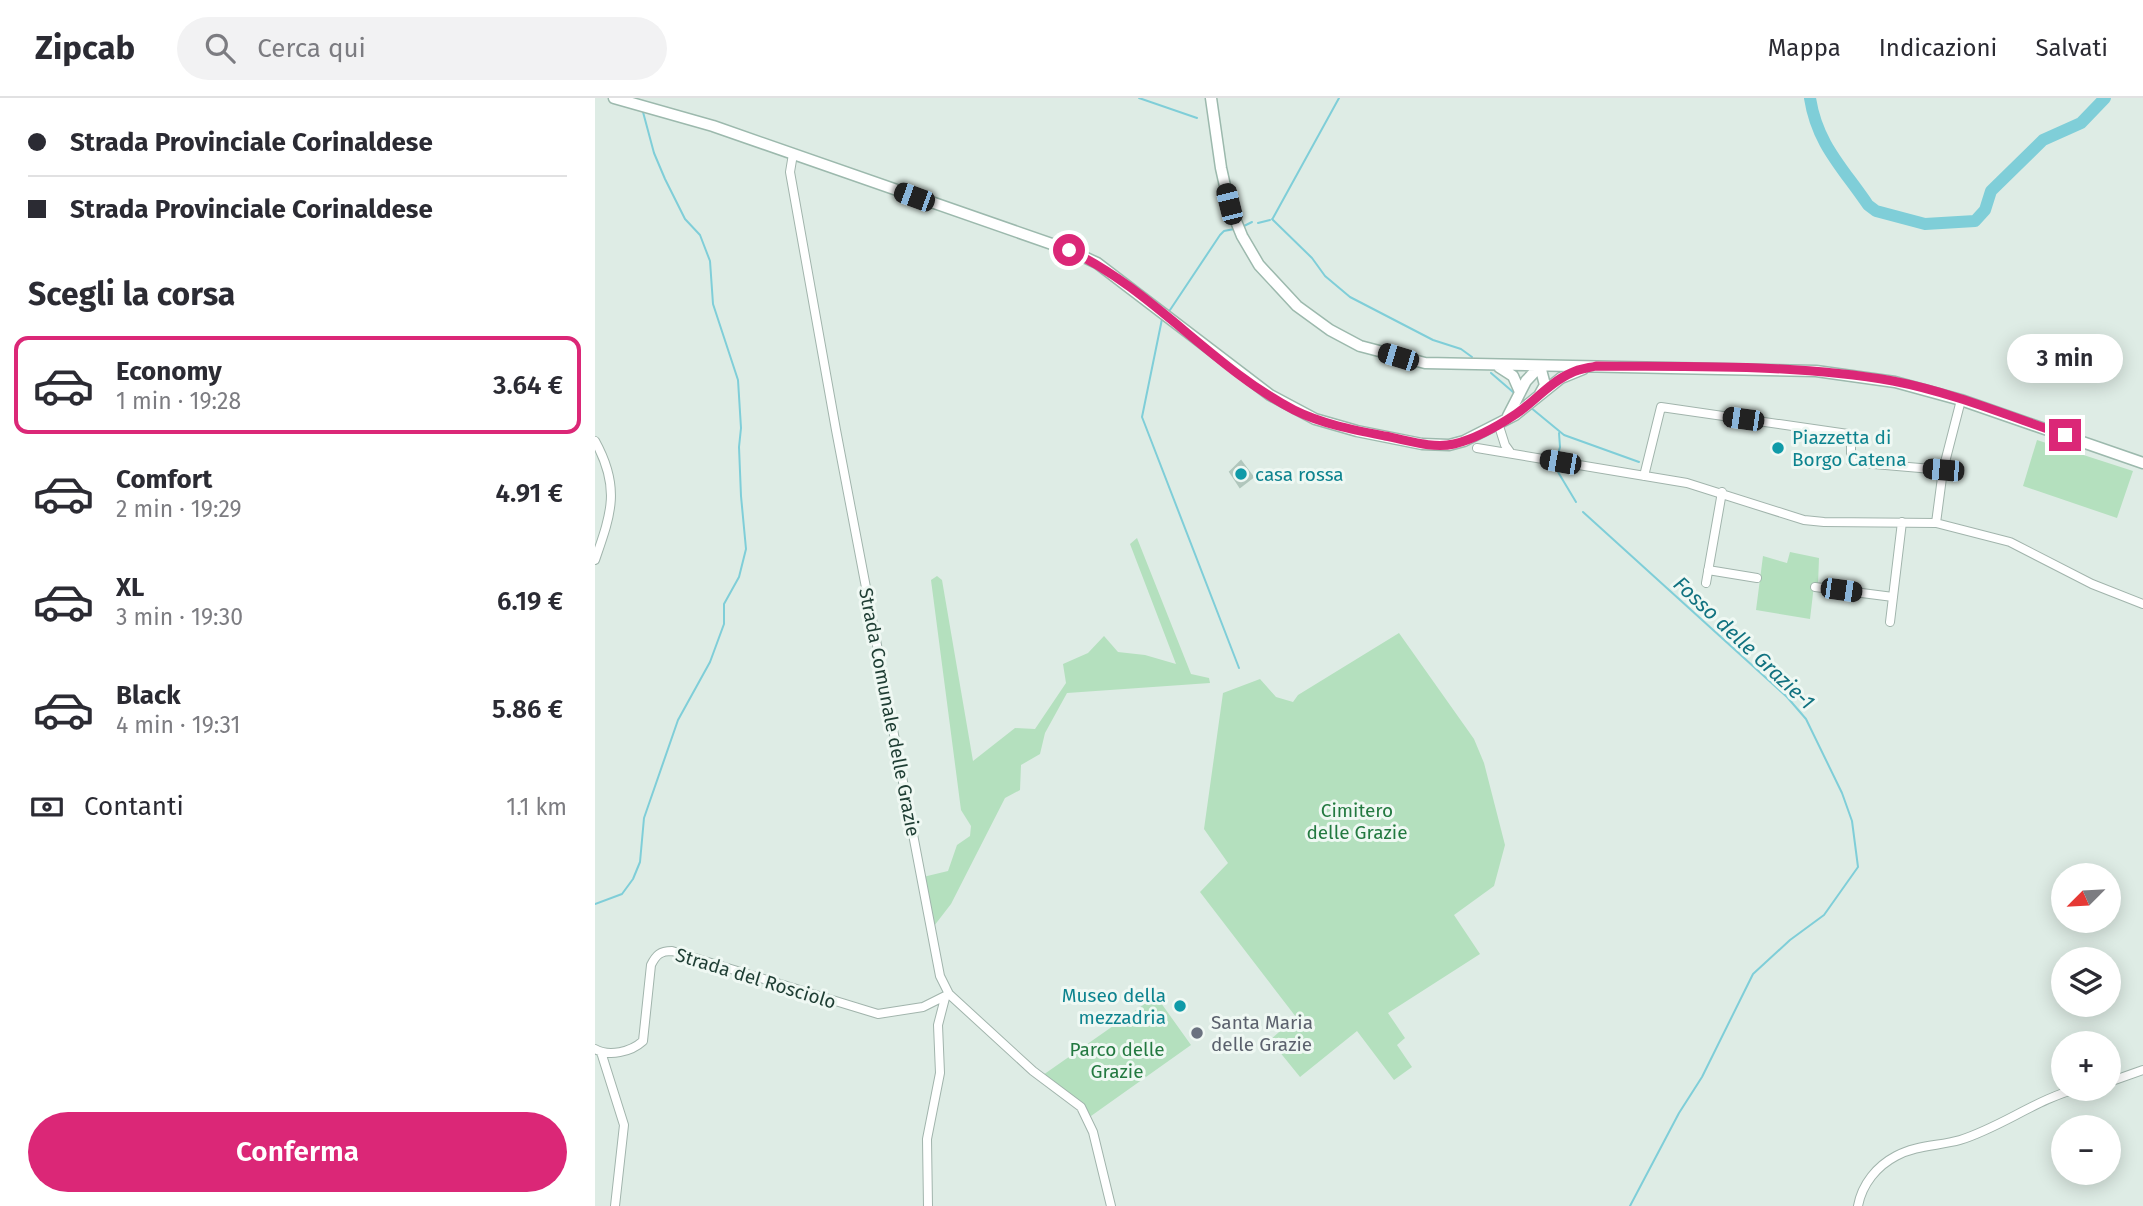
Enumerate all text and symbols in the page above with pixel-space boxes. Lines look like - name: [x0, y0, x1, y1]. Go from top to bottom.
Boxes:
- search box: [177, 17, 667, 80]
- text: Zipcab: [35, 28, 135, 68]
- icon: search: [201, 29, 239, 67]
- text: Cerca qui: [257, 33, 366, 64]
- text: Mappa: [1768, 34, 1841, 62]
- text: Indicazioni: [1879, 34, 1997, 62]
- text: Salvati: [2035, 34, 2108, 62]
- text: Strada Provinciale Corinaldese: [70, 127, 433, 158]
- car: [891, 180, 938, 214]
- car: [1214, 181, 1245, 227]
- text: Strada Provinciale Corinaldese: [70, 194, 433, 225]
- route start: [1053, 234, 1085, 266]
- text: Scegli la corsa: [28, 275, 235, 313]
- callout: 3 min: [2007, 334, 2123, 382]
- car: [1375, 341, 1422, 373]
- text: 3 min: [2037, 344, 2093, 372]
- icon: car: [32, 354, 95, 417]
- text: Economy: [116, 356, 222, 387]
- text: 3.64 €: [493, 370, 563, 401]
- text: 1 min · 19:28: [116, 387, 241, 415]
- car: [1721, 406, 1766, 432]
- route end: [2049, 419, 2081, 451]
- place label: Piazzetta di Borgo Catena: [1792, 426, 1907, 471]
- marker: Piazzetta di Borgo Catena: [1770, 440, 1786, 456]
- car: [1538, 448, 1583, 476]
- car: [1922, 458, 1965, 482]
- icon: car: [32, 462, 95, 525]
- place label: casa rossa: [1255, 463, 1344, 486]
- text: Comfort: [116, 464, 212, 495]
- marker: casa rossa: [1233, 466, 1249, 482]
- text: 4.91 €: [496, 478, 563, 509]
- text: 2 min · 19:29: [116, 495, 242, 523]
- icon: car: [32, 570, 95, 633]
- water label: Fosso delle Grazie-1: [1668, 571, 1820, 715]
- text: XL: [116, 572, 144, 603]
- car: [1819, 577, 1864, 603]
- text: 6.19 €: [497, 586, 563, 617]
- street label: Strada Comunale delle Grazie: [854, 586, 925, 838]
- text: 3 min · 19:30: [116, 603, 243, 631]
- icon: car: [32, 678, 95, 741]
- text: Black: [116, 680, 181, 711]
- text: 5.86 €: [492, 694, 563, 725]
- text: 4 min · 19:31: [116, 711, 240, 739]
- icon: cash: [28, 788, 66, 826]
- text: Contanti: [84, 791, 184, 822]
- text: 1.1 km: [506, 793, 567, 821]
- park label: Cimitero delle Grazie: [1306, 799, 1408, 844]
- north arrow: [2051, 863, 2121, 933]
- map controls: [2051, 863, 2121, 1185]
- street label: Strada del Rosciolo: [673, 943, 839, 1014]
- button: layers: [2051, 947, 2121, 1017]
- place label: Museo della mezzadria: [1062, 984, 1166, 1029]
- marker: Museo della mezzadria: [1172, 998, 1188, 1014]
- place label: Santa Maria delle Grazie: [1211, 1011, 1313, 1056]
- marker: Santa Maria delle Grazie: [1189, 1025, 1205, 1041]
- button: +: [2051, 1031, 2121, 1101]
- park label: Parco delle Grazie: [1069, 1038, 1165, 1083]
- button: Conferma: [28, 1112, 567, 1192]
- button: −: [2051, 1115, 2121, 1185]

